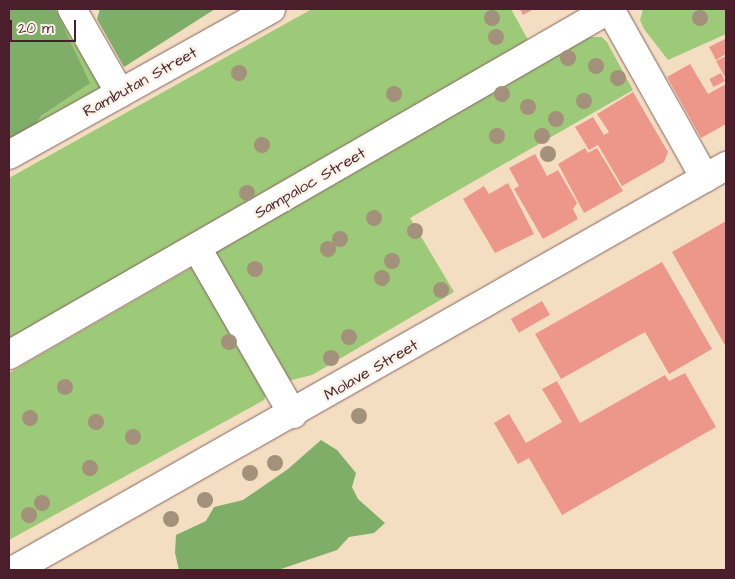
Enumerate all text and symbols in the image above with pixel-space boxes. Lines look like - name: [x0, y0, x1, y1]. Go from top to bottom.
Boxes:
- scale bar: [12, 10, 79, 42]
- text: 20 m: [18, 18, 54, 39]
- street label: Rambutan Street: [80, 43, 200, 121]
- street label: Sampaloc Street: [251, 143, 369, 223]
- street label: Molave Street: [320, 335, 422, 405]

